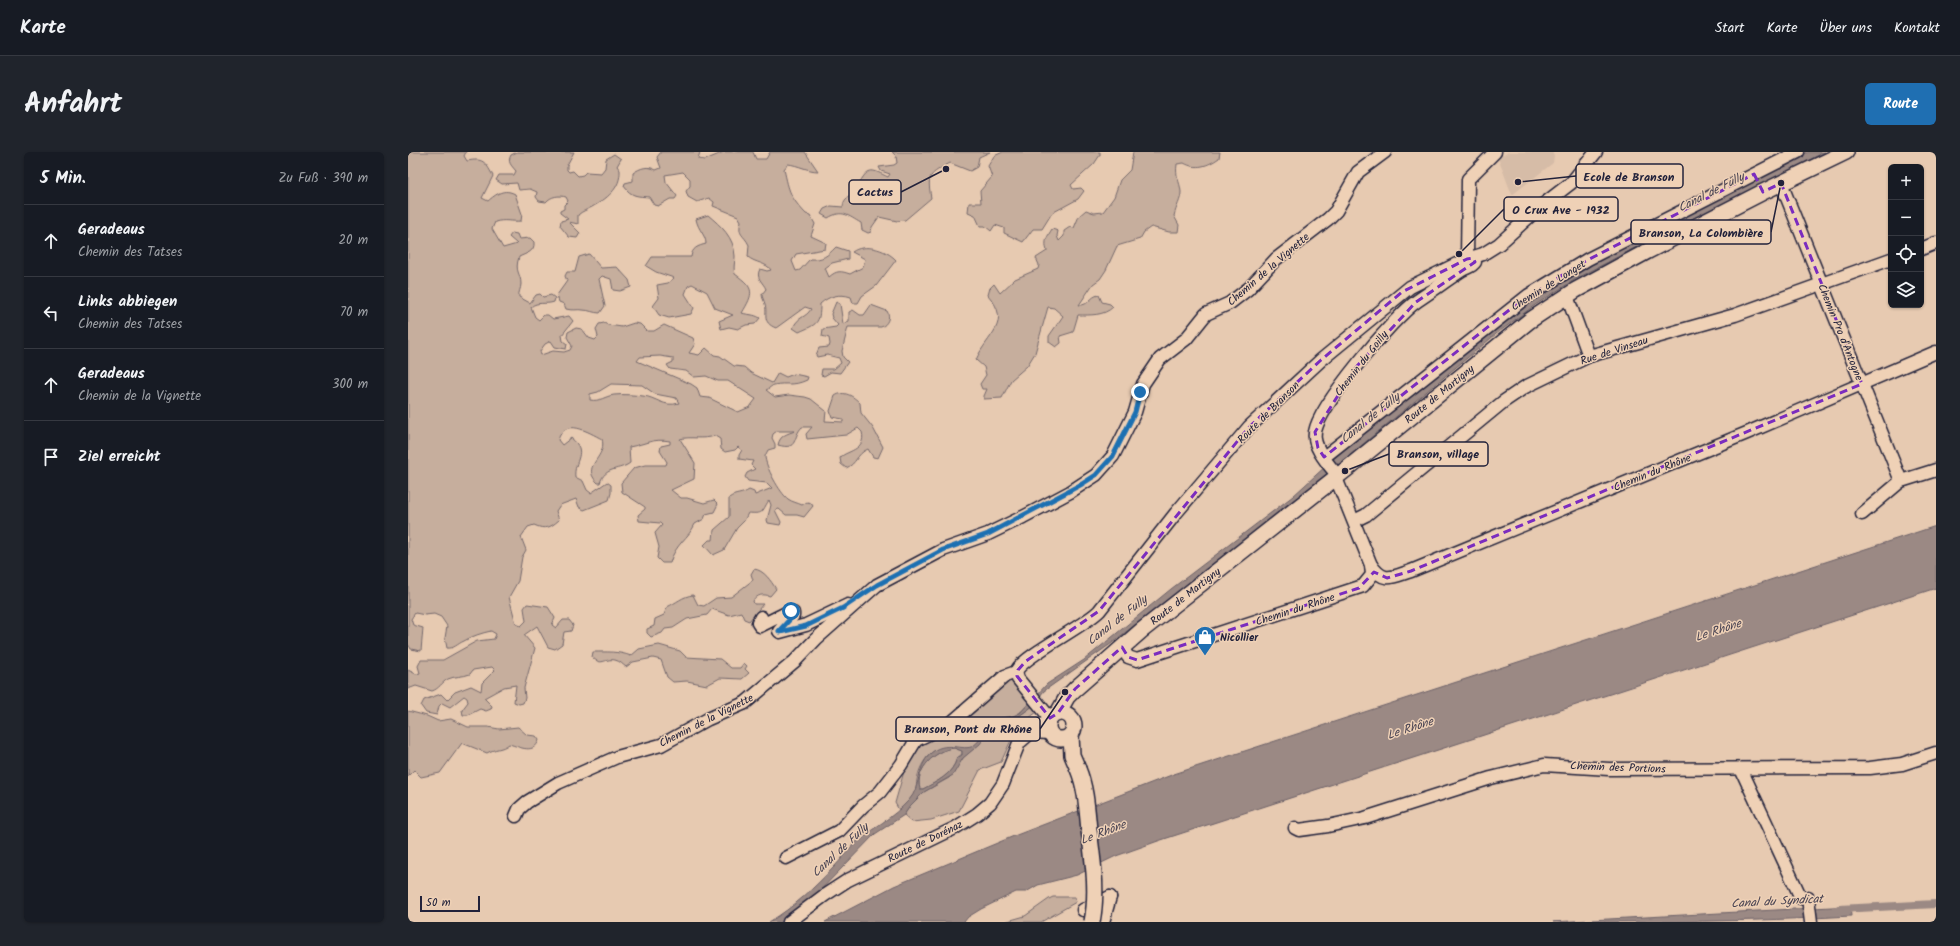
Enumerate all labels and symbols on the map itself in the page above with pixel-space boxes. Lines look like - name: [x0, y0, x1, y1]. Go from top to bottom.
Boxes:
- callout: Ecole de Branson: [1576, 164, 1683, 188]
- water label: Canal de Fully: [1675, 166, 1750, 217]
- text: Ecole de Branson: [1584, 168, 1675, 187]
- callout: Cactus: [849, 180, 901, 204]
- text: Cactus: [857, 183, 894, 202]
- callout: O Crux Ave - 1932: [1504, 197, 1618, 221]
- text: O Crux Ave - 1932: [1512, 201, 1610, 220]
- callout: Branson, La Colombière: [1631, 220, 1771, 244]
- text: Branson, La Colombière: [1639, 224, 1763, 243]
- street label: Chemin de la Vignette: [1223, 229, 1314, 311]
- street label: Chemin de Longet: [1508, 255, 1590, 316]
- street label: Chemin Pro d'Antogne: [1812, 281, 1868, 384]
- street label: Chemin du Goilly: [1330, 326, 1394, 400]
- street label: Rue de Vinseau: [1578, 331, 1651, 370]
- street label: Route de Martigny: [1401, 360, 1479, 429]
- street label: Route de Branson: [1233, 377, 1304, 448]
- route end: [1131, 383, 1149, 401]
- water label: Canal de Fully: [1336, 387, 1406, 449]
- callout: Branson, village: [1389, 442, 1488, 466]
- text: Branson, village: [1397, 445, 1479, 464]
- street label: Chemin du Rhône: [1611, 449, 1694, 497]
- street label: Route de Martigny: [1146, 563, 1226, 630]
- water label: Canal de Fully: [1083, 589, 1154, 650]
- street label: Chemin du Rhône: [1253, 589, 1337, 631]
- route start: [782, 602, 800, 620]
- water label: Le Rhône: [1693, 614, 1745, 647]
- shop icon: Nicollier: [1192, 624, 1218, 657]
- place label: Nicollier: [1220, 629, 1259, 647]
- street label: Chemin de la Vignette: [656, 689, 757, 753]
- water label: Le Rhône: [1385, 712, 1437, 745]
- callout: Branson, Pont du Rhône: [896, 717, 1040, 741]
- text: Branson, Pont du Rhône: [904, 720, 1032, 739]
- street label: Chemin des Portions: [1570, 757, 1666, 779]
- water label: Le Rhône: [1078, 815, 1130, 850]
- street label: Route de Dorénaz: [885, 816, 966, 868]
- water label: Canal de Fully: [807, 817, 875, 882]
- water label: Canal du Syndicat: [1731, 889, 1826, 913]
- scale bar: [420, 894, 480, 913]

